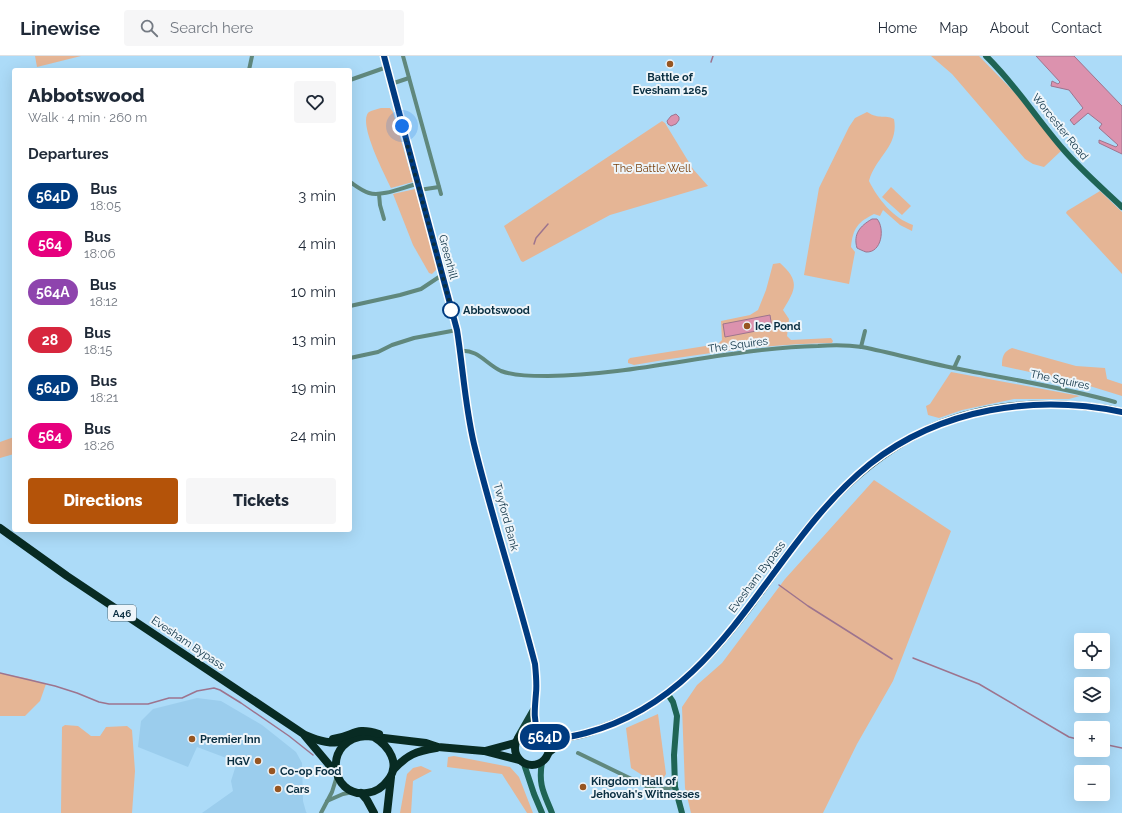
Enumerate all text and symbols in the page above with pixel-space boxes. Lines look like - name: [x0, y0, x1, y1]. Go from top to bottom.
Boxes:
- search box: [124, 10, 404, 46]
- text: Linewise: [20, 17, 100, 39]
- icon: search: [138, 17, 160, 39]
- text: Search here: [170, 19, 253, 37]
- text: Home: [878, 20, 917, 36]
- text: Map: [939, 20, 968, 36]
- text: About: [990, 20, 1029, 36]
- text: Contact: [1051, 20, 1102, 36]
- marker: Battle of Evesham 1265: [665, 59, 675, 69]
- place label: Battle of Evesham 1265: [633, 71, 707, 97]
- button: heart: [294, 81, 336, 123]
- text: Abbotswood: [28, 84, 145, 106]
- street label: Worcester Road: [1029, 91, 1091, 163]
- text: Walk · 4 min · 260 m: [28, 110, 147, 125]
- your location: [392, 116, 412, 136]
- text: Departures: [28, 145, 109, 163]
- park label: The Battle Well: [613, 162, 691, 175]
- text: Bus: [90, 180, 117, 198]
- text: 3 min: [298, 187, 336, 205]
- text: 564D: [36, 188, 70, 204]
- text: 18:05: [90, 198, 121, 213]
- text: Bus: [84, 228, 111, 246]
- street label: Greenhill: [436, 233, 460, 281]
- text: 4 min: [298, 235, 336, 253]
- text: 564: [38, 236, 62, 252]
- text: 18:06: [84, 246, 116, 261]
- text: Bus: [90, 276, 117, 294]
- text: 10 min: [291, 283, 336, 301]
- text: 564A: [36, 284, 70, 300]
- text: 18:12: [90, 294, 118, 309]
- marker: Abbotswood: [442, 301, 460, 319]
- place label: Abbotswood: [463, 304, 530, 317]
- place label: Ice Pond: [755, 320, 801, 333]
- marker: Ice Pond: [742, 321, 752, 331]
- text: Bus: [84, 324, 111, 342]
- text: 13 min: [292, 331, 336, 349]
- text: 28: [42, 332, 58, 348]
- street label: The Squires: [707, 334, 769, 356]
- text: 18:15: [84, 342, 112, 357]
- street label: The Squires: [1029, 367, 1091, 393]
- text: Bus: [90, 372, 117, 390]
- text: 19 min: [291, 379, 336, 397]
- text: 564D: [36, 380, 70, 396]
- text: 18:21: [90, 390, 118, 405]
- text: Bus: [84, 420, 111, 438]
- text: 24 min: [290, 427, 336, 445]
- text: 564: [38, 428, 62, 444]
- text: 18:26: [84, 438, 114, 453]
- button: Directions: [28, 478, 178, 524]
- button: Tickets: [186, 478, 336, 524]
- street label: Twyford Bank: [491, 482, 521, 552]
- street label: Evesham Bypass: [726, 539, 788, 615]
- road number: A46: [108, 605, 136, 621]
- street label: Evesham Bypass: [149, 614, 227, 672]
- map controls: [1074, 633, 1110, 801]
- button: locate: [1074, 633, 1110, 669]
- button: layers: [1074, 677, 1110, 713]
- button: +: [1074, 721, 1110, 757]
- line badge: 564D: [517, 724, 573, 750]
- text: 564D: [528, 729, 562, 745]
- place label: Premier Inn: [200, 733, 261, 746]
- marker: Premier Inn: [187, 734, 197, 744]
- place label: HGV: [227, 755, 251, 768]
- marker: HGV: [253, 756, 263, 766]
- place label: Co-op Food: [280, 765, 341, 778]
- button: −: [1074, 765, 1110, 801]
- marker: Co-op Food: [267, 766, 277, 776]
- place label: Kingdom Hall of Jehovah's Witnesses: [591, 775, 700, 801]
- marker: Kingdom Hall of Jehovah's Witnesses: [578, 782, 588, 792]
- place label: Cars: [286, 783, 310, 796]
- marker: Cars: [273, 784, 283, 794]

